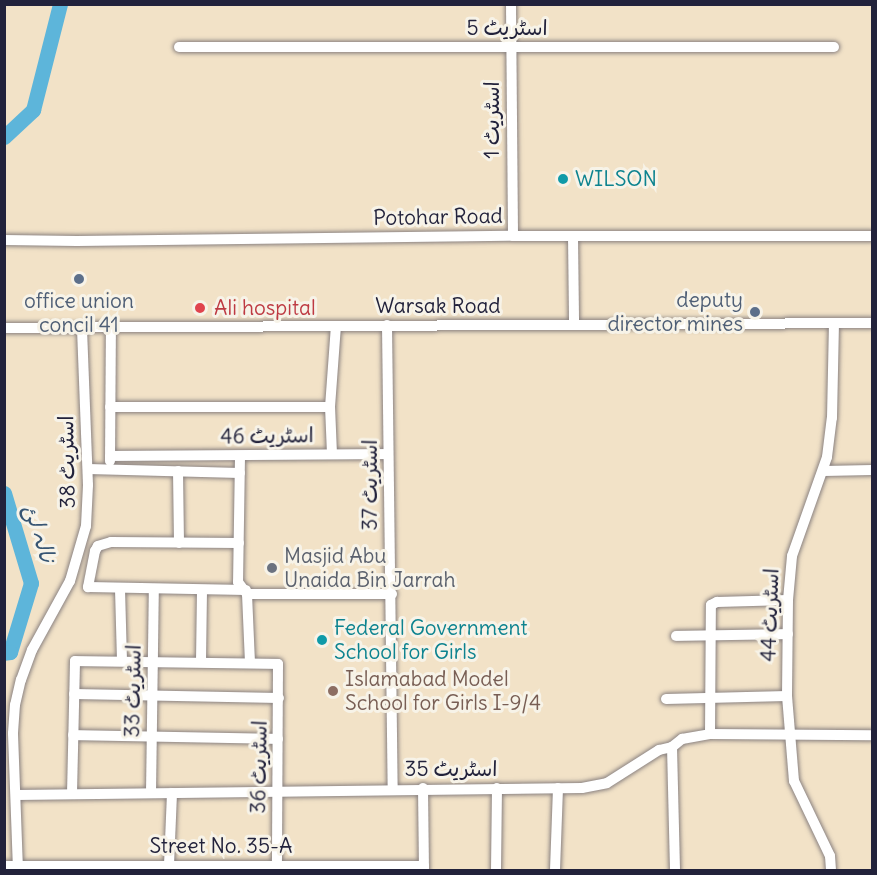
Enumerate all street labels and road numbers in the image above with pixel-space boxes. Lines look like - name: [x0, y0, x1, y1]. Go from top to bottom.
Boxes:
- street label: اسٹریٹ 5: [466, 15, 548, 41]
- street label: اسٹریٹ 1: [479, 81, 505, 159]
- street label: Potohar Road: [373, 203, 503, 231]
- street label: Warsak Road: [375, 293, 501, 319]
- street label: اسٹریٹ 38: [54, 415, 80, 509]
- street label: اسٹریٹ 46: [220, 423, 314, 449]
- street label: اسٹریٹ 37: [357, 439, 383, 531]
- street label: اسٹریٹ 44: [756, 568, 784, 662]
- street label: اسٹریٹ 33: [120, 644, 146, 738]
- street label: اسٹریٹ 36: [246, 720, 272, 814]
- street label: اسٹریٹ 35: [404, 756, 498, 782]
- street label: Street No. 35-A: [150, 833, 292, 859]

